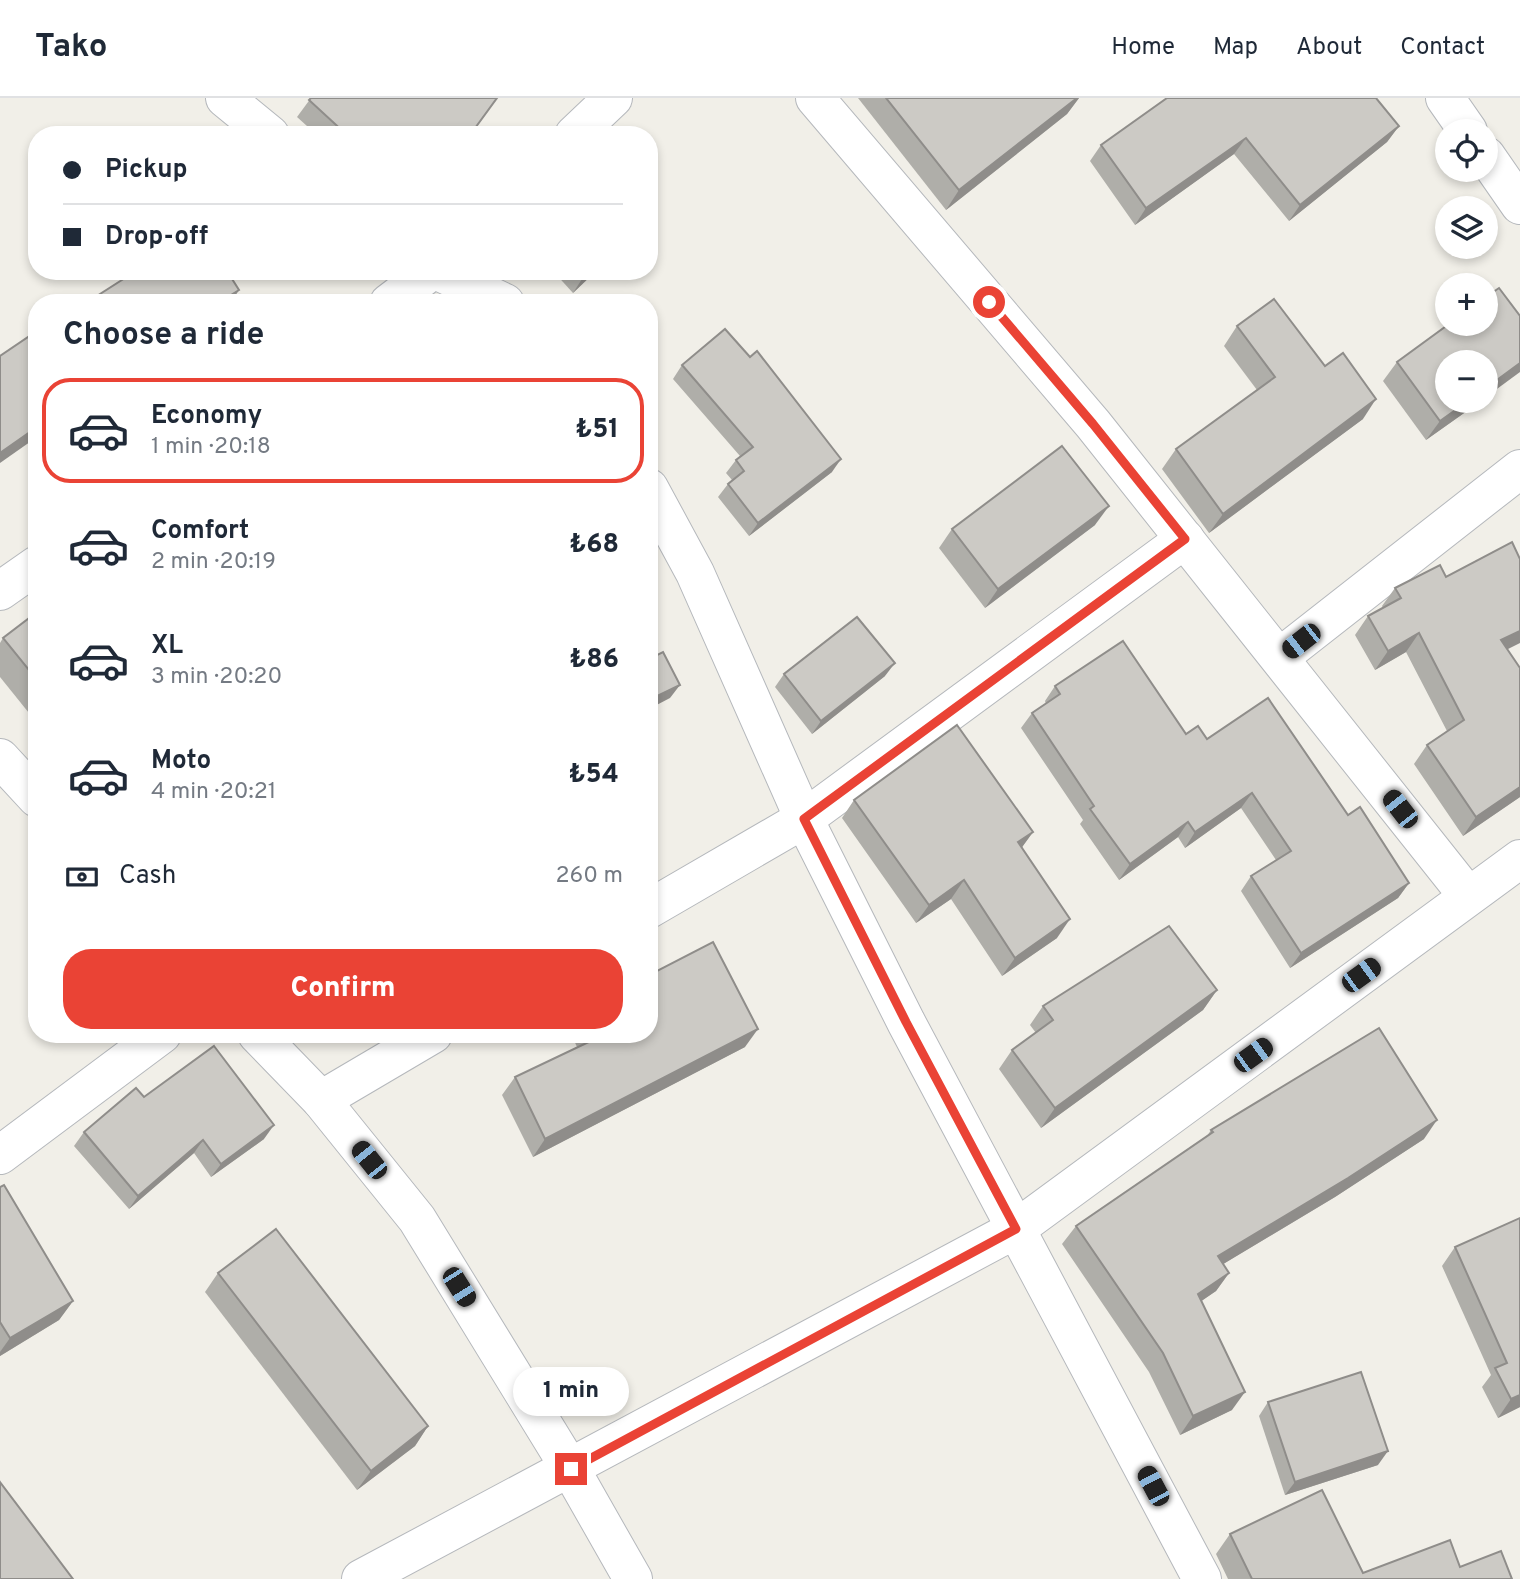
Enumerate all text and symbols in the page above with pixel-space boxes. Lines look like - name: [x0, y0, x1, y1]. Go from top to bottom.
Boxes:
- text: Tako: [35, 27, 107, 69]
- text: Home: [1111, 33, 1175, 63]
- text: Map: [1213, 33, 1258, 63]
- text: About: [1296, 33, 1362, 63]
- text: Contact: [1400, 33, 1485, 63]
- map controls: [1435, 119, 1498, 413]
- button: locate: [1435, 119, 1498, 182]
- text: Pickup: [105, 154, 188, 187]
- button: layers: [1435, 196, 1498, 259]
- text: Drop-off: [105, 221, 208, 254]
- button: +: [1435, 273, 1498, 336]
- route start: [973, 286, 1005, 318]
- text: Choose a ride: [63, 316, 264, 356]
- button: −: [1435, 350, 1498, 413]
- icon: car: [67, 399, 130, 462]
- text: Economy: [151, 400, 262, 433]
- text: ₺51: [575, 414, 619, 447]
- text: 1 min · 20:18: [151, 433, 271, 462]
- icon: car: [67, 514, 130, 577]
- text: Comfort: [151, 515, 249, 548]
- text: ₺68: [569, 529, 619, 562]
- text: 2 min · 20:19: [151, 548, 276, 577]
- car: [1278, 620, 1325, 662]
- icon: car: [67, 629, 130, 692]
- text: XL: [151, 630, 183, 663]
- text: ₺86: [569, 644, 619, 677]
- text: 3 min · 20:20: [151, 663, 282, 692]
- icon: car: [67, 744, 130, 807]
- text: Moto: [151, 745, 211, 778]
- text: ₺54: [569, 759, 619, 792]
- text: 4 min · 20:21: [151, 778, 276, 807]
- car: [1379, 786, 1422, 832]
- icon: cash: [63, 858, 101, 896]
- text: Cash: [119, 860, 176, 893]
- text: 260 m: [556, 862, 623, 891]
- button: Confirm: [63, 949, 623, 1029]
- car: [1338, 954, 1385, 996]
- car: [1230, 1034, 1277, 1076]
- car: [348, 1137, 391, 1183]
- car: [439, 1264, 480, 1310]
- callout: 1 min: [513, 1368, 629, 1416]
- text: 1 min: [543, 1377, 599, 1406]
- route end: [555, 1453, 587, 1485]
- car: [1134, 1463, 1173, 1509]

